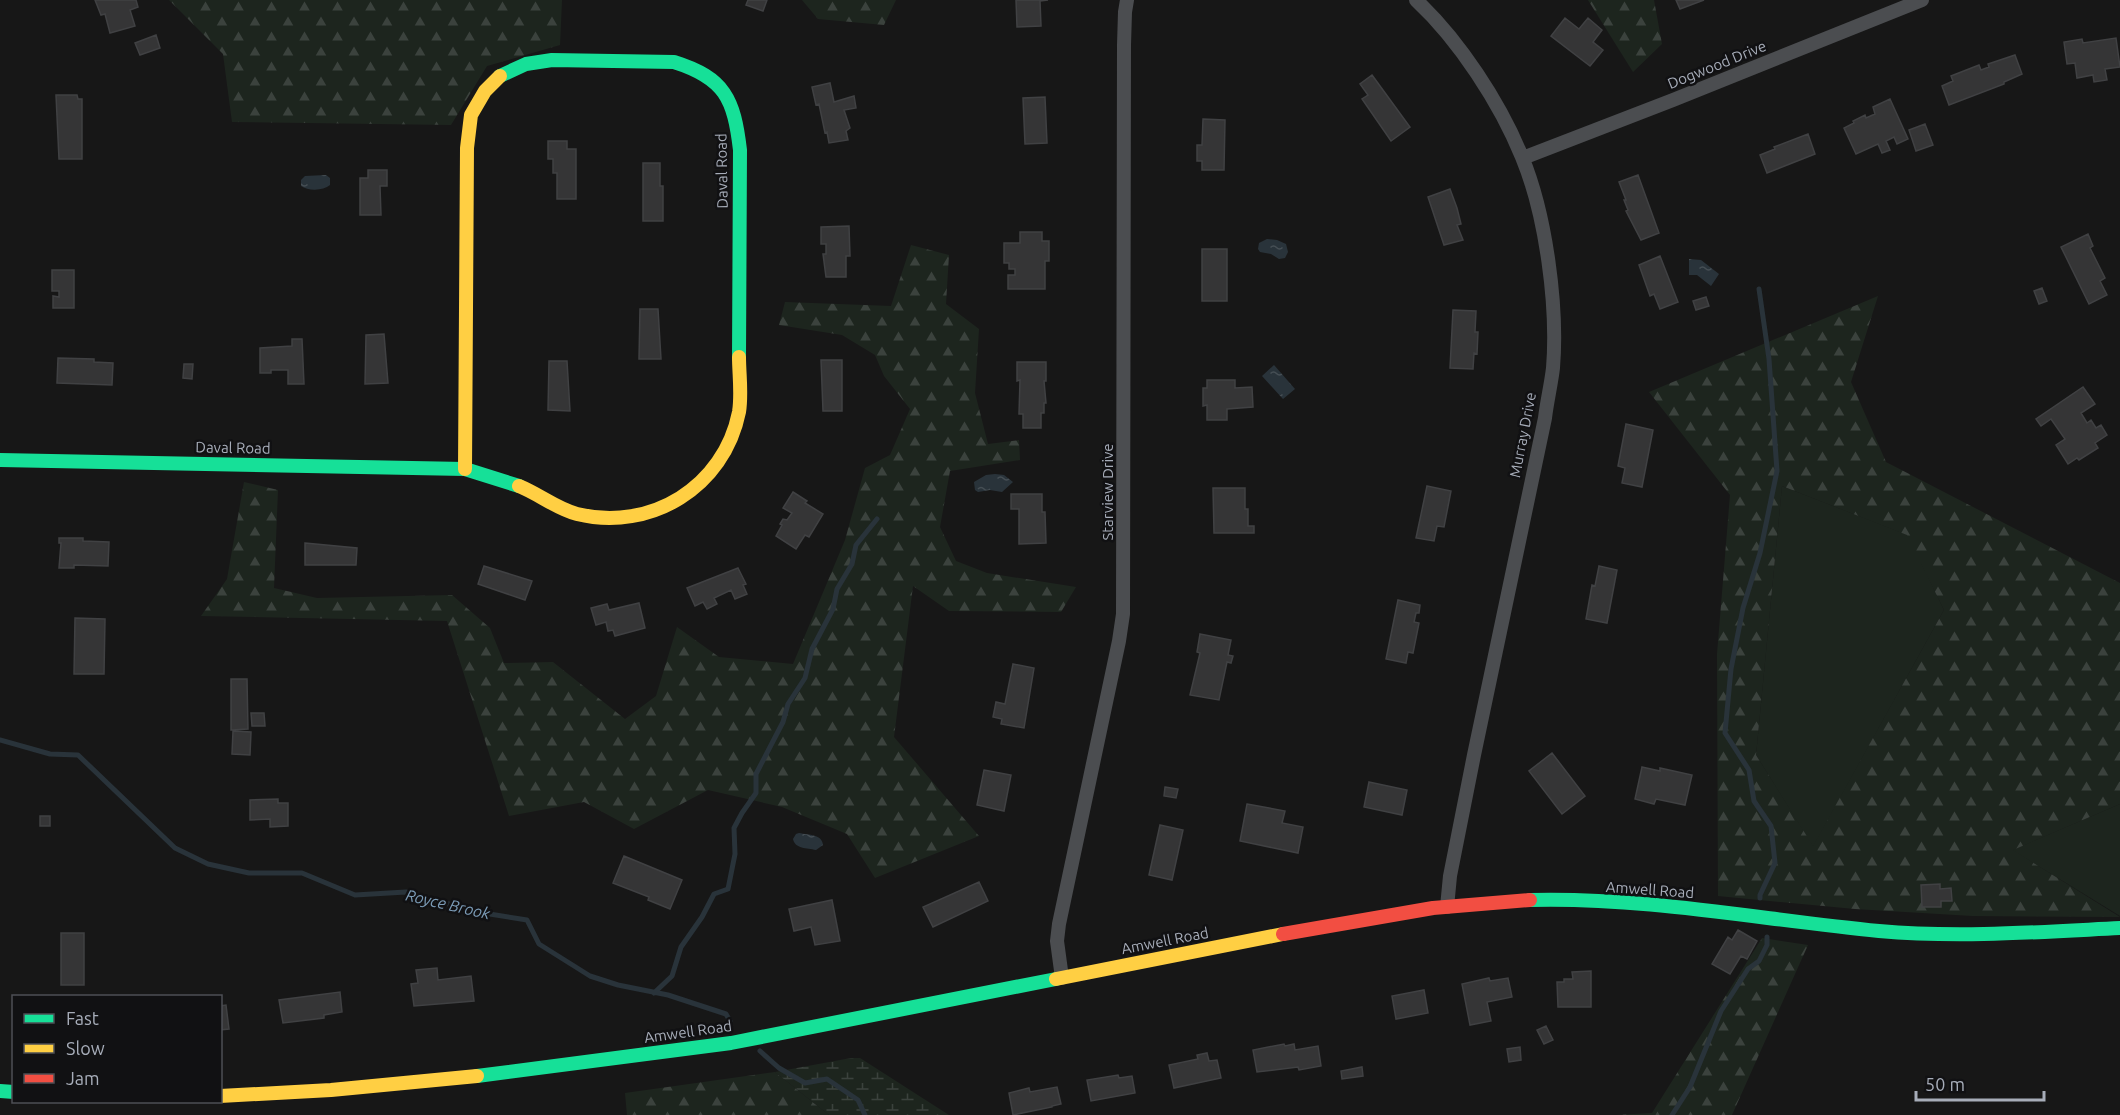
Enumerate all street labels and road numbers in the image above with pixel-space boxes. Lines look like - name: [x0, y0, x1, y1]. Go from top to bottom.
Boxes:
- street label: Dogwood Drive: [1665, 37, 1769, 92]
- street label: Daval Road: [712, 133, 731, 209]
- street label: Murray Drive: [1506, 391, 1539, 479]
- street label: Daval Road: [195, 438, 271, 457]
- street label: Starview Drive: [1099, 443, 1116, 541]
- street label: Amwell Road: [1605, 878, 1695, 901]
- street label: Amwell Road: [1120, 924, 1210, 957]
- street label: Amwell Road: [643, 1017, 733, 1046]

